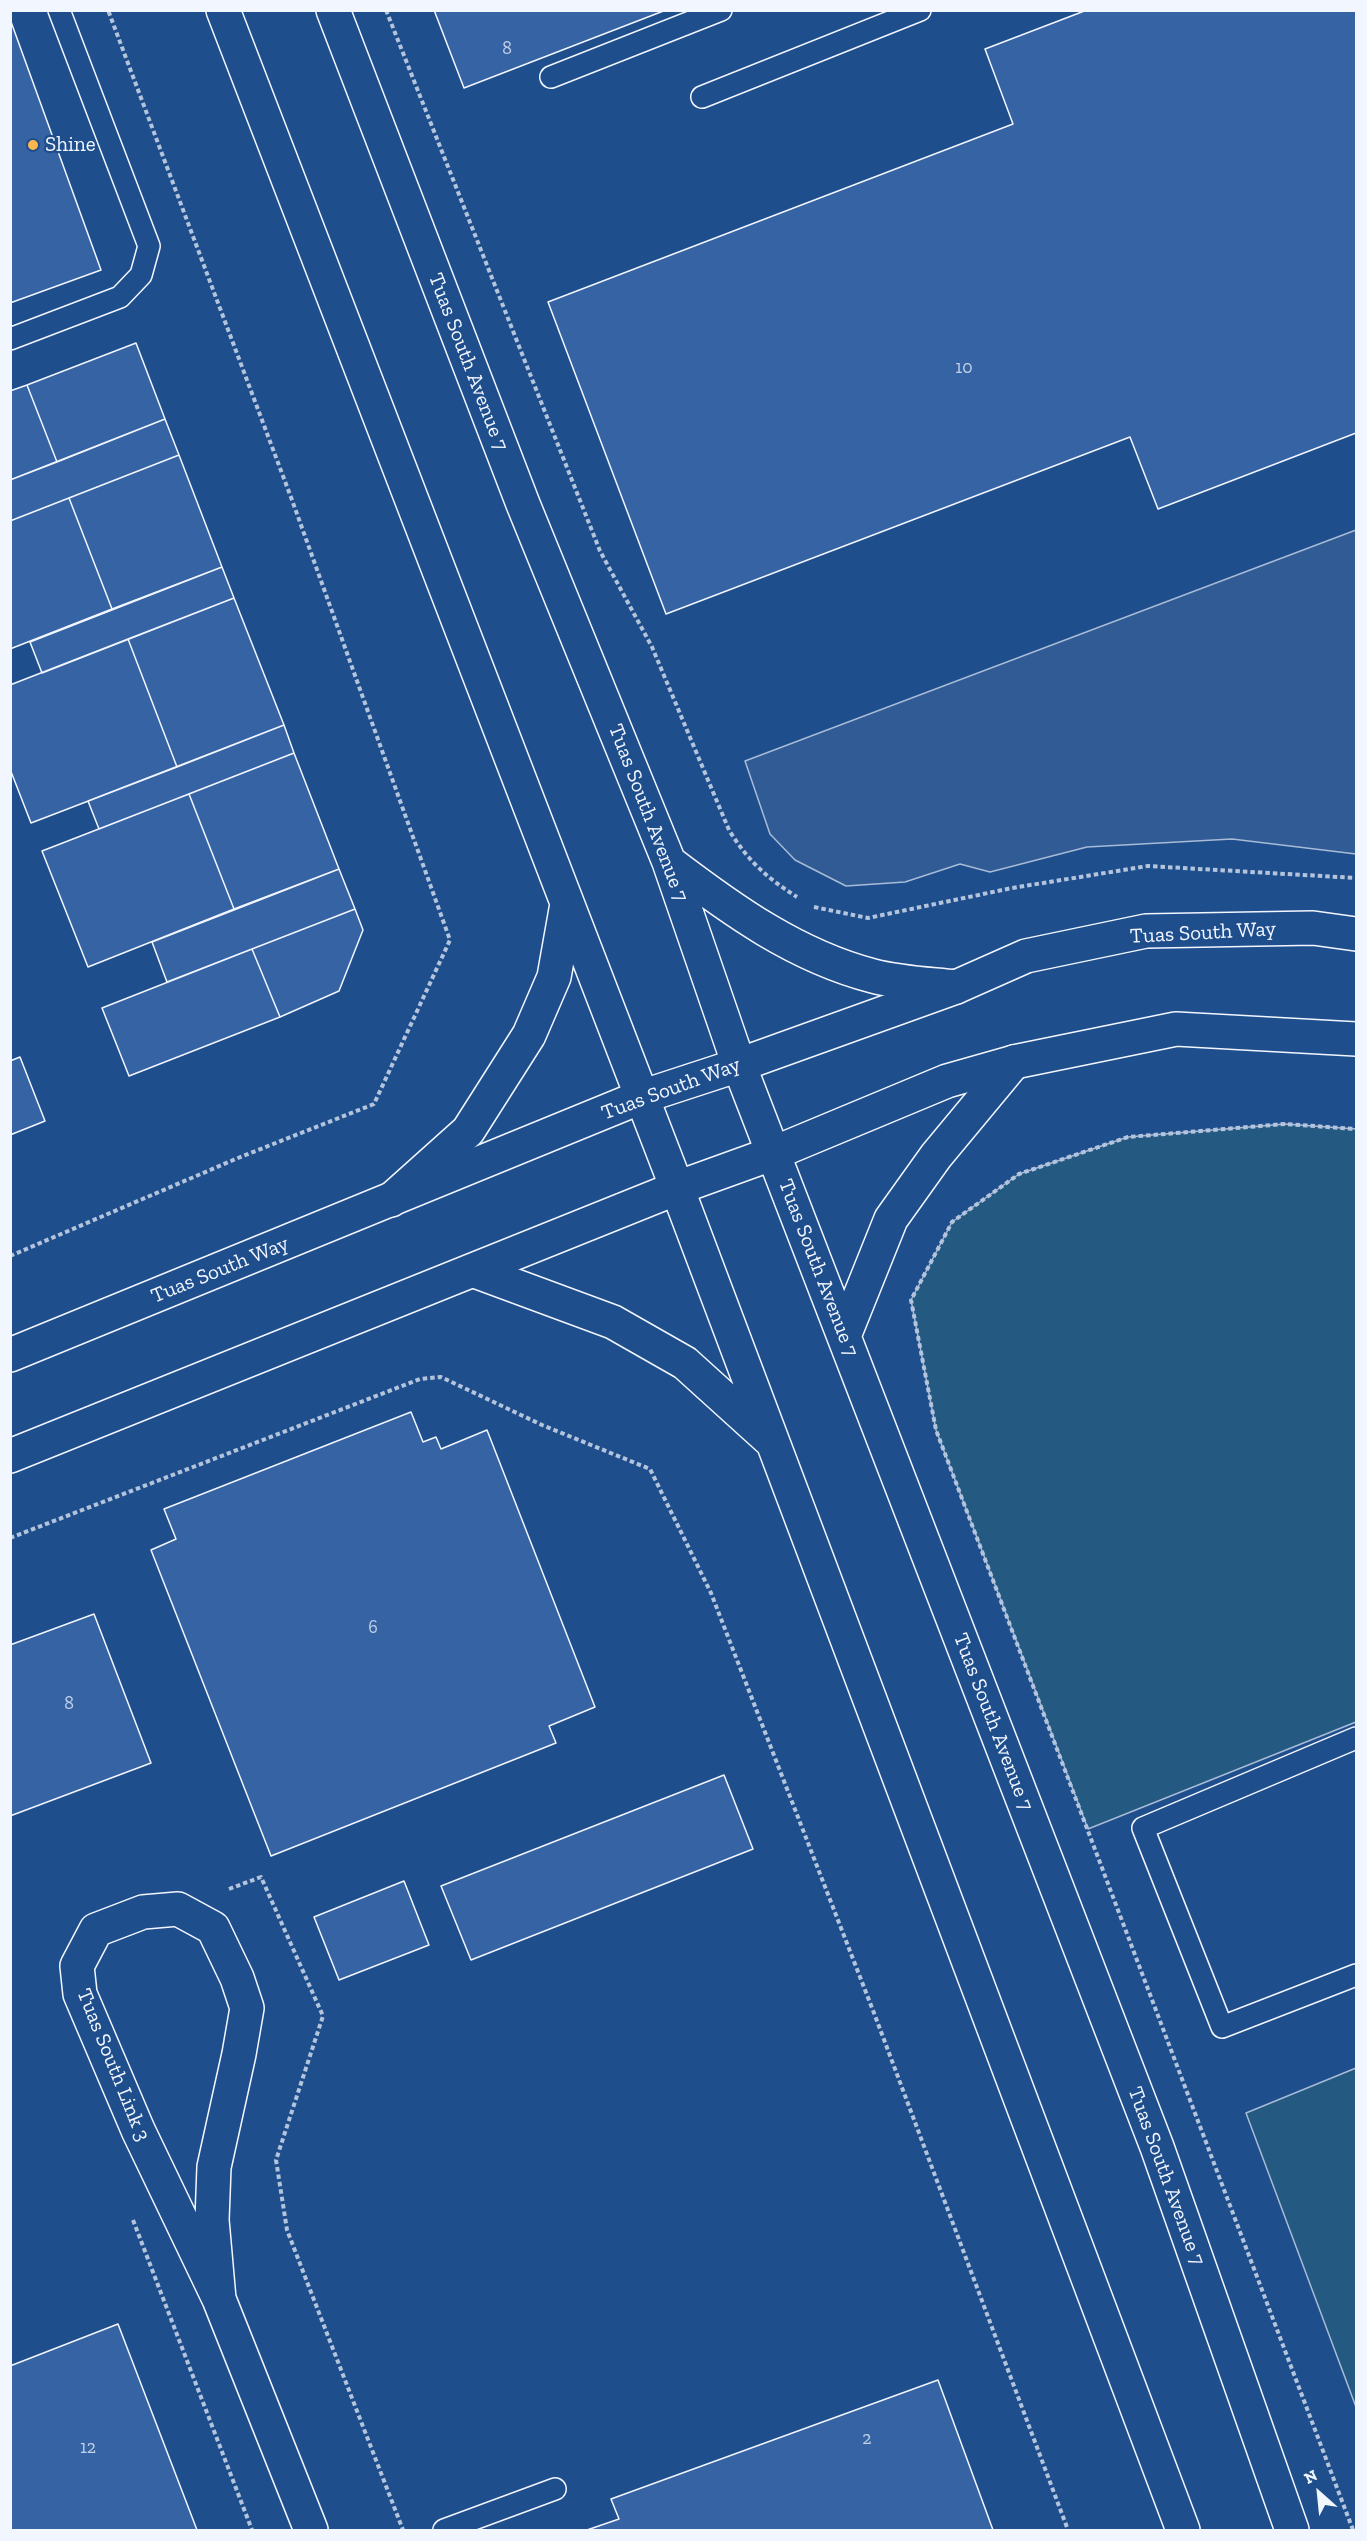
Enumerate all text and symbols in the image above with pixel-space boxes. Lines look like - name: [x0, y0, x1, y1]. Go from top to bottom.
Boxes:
- house number: 8: [502, 38, 512, 60]
- place label: Shine: [45, 132, 96, 158]
- marker: Shine: [26, 138, 40, 152]
- street label: Tuas South Avenue 7: [423, 270, 513, 454]
- house number: 10: [955, 357, 973, 379]
- street label: Tuas South Avenue 7: [603, 721, 693, 905]
- street label: Tuas South Way: [1129, 917, 1277, 949]
- street label: Tuas South Way: [598, 1052, 744, 1126]
- street label: Tuas South Avenue 7: [773, 1176, 863, 1360]
- street label: Tuas South Way: [148, 1231, 292, 1309]
- house number: 6: [368, 1617, 378, 1639]
- street label: Tuas South Avenue 7: [948, 1630, 1038, 1814]
- house number: 8: [64, 1693, 74, 1715]
- street label: Tuas South Link 3: [71, 1985, 155, 2145]
- street label: Tuas South Avenue 7: [1122, 2083, 1210, 2269]
- house number: 2: [862, 2428, 872, 2450]
- house number: 12: [80, 2437, 96, 2459]
- north arrow: [1289, 2463, 1349, 2523]
- text: N: [1301, 2465, 1320, 2488]

